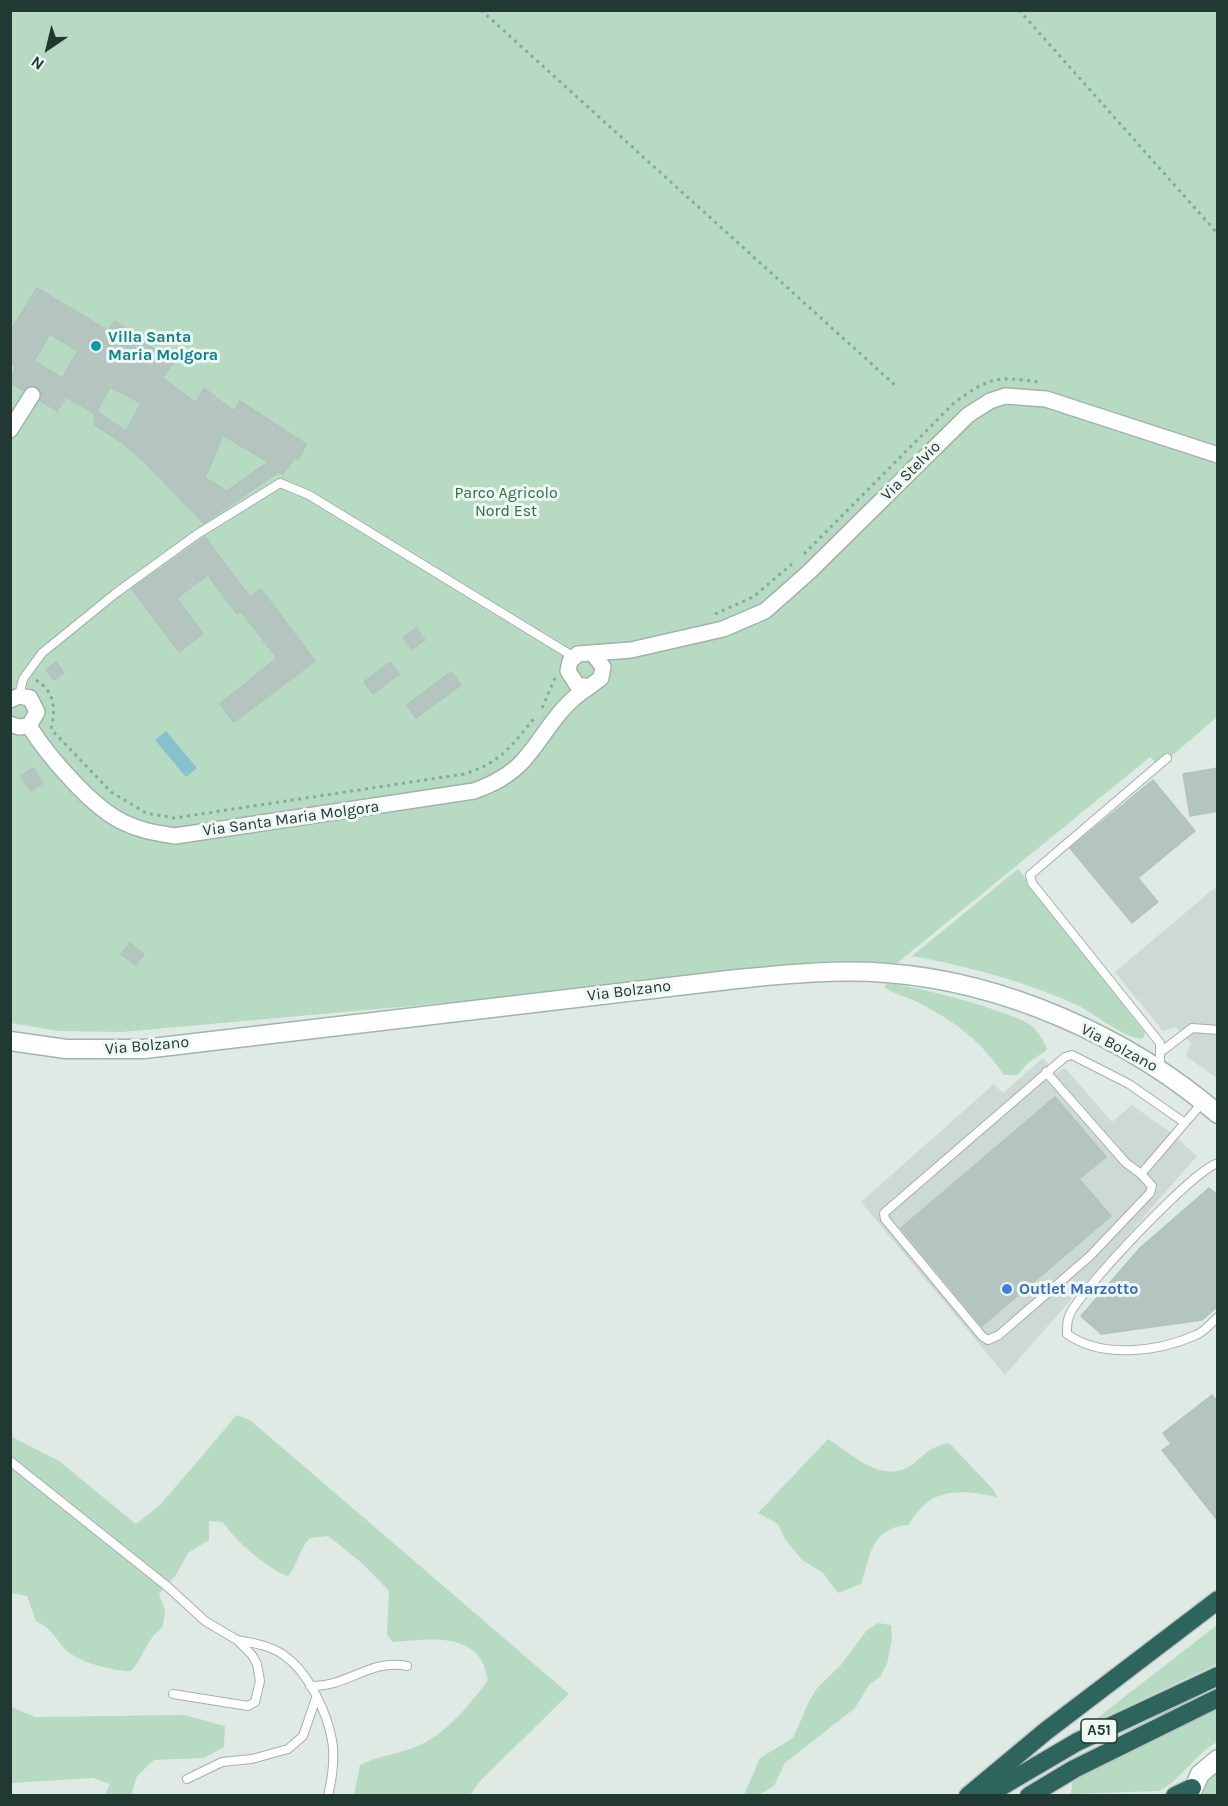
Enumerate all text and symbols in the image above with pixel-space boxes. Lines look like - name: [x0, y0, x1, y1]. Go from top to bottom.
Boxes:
- north arrow: [18, 18, 78, 78]
- text: N: [27, 52, 48, 74]
- place label: Villa Santa Maria Molgora: [108, 327, 218, 365]
- marker: Villa Santa Maria Molgora: [89, 339, 103, 353]
- street label: Via Stelvio: [877, 437, 945, 505]
- park label: Parco Agricolo Nord Est: [454, 483, 558, 521]
- street label: Via Santa Maria Molgora: [202, 797, 380, 841]
- street label: Via Bolzano: [586, 976, 672, 1006]
- street label: Via Bolzano: [1077, 1020, 1161, 1076]
- street label: Via Bolzano: [104, 1033, 190, 1059]
- place label: Outlet Marzotto: [1019, 1279, 1138, 1299]
- marker: Outlet Marzotto: [1000, 1282, 1014, 1296]
- road number: A51: [1081, 1719, 1117, 1743]

